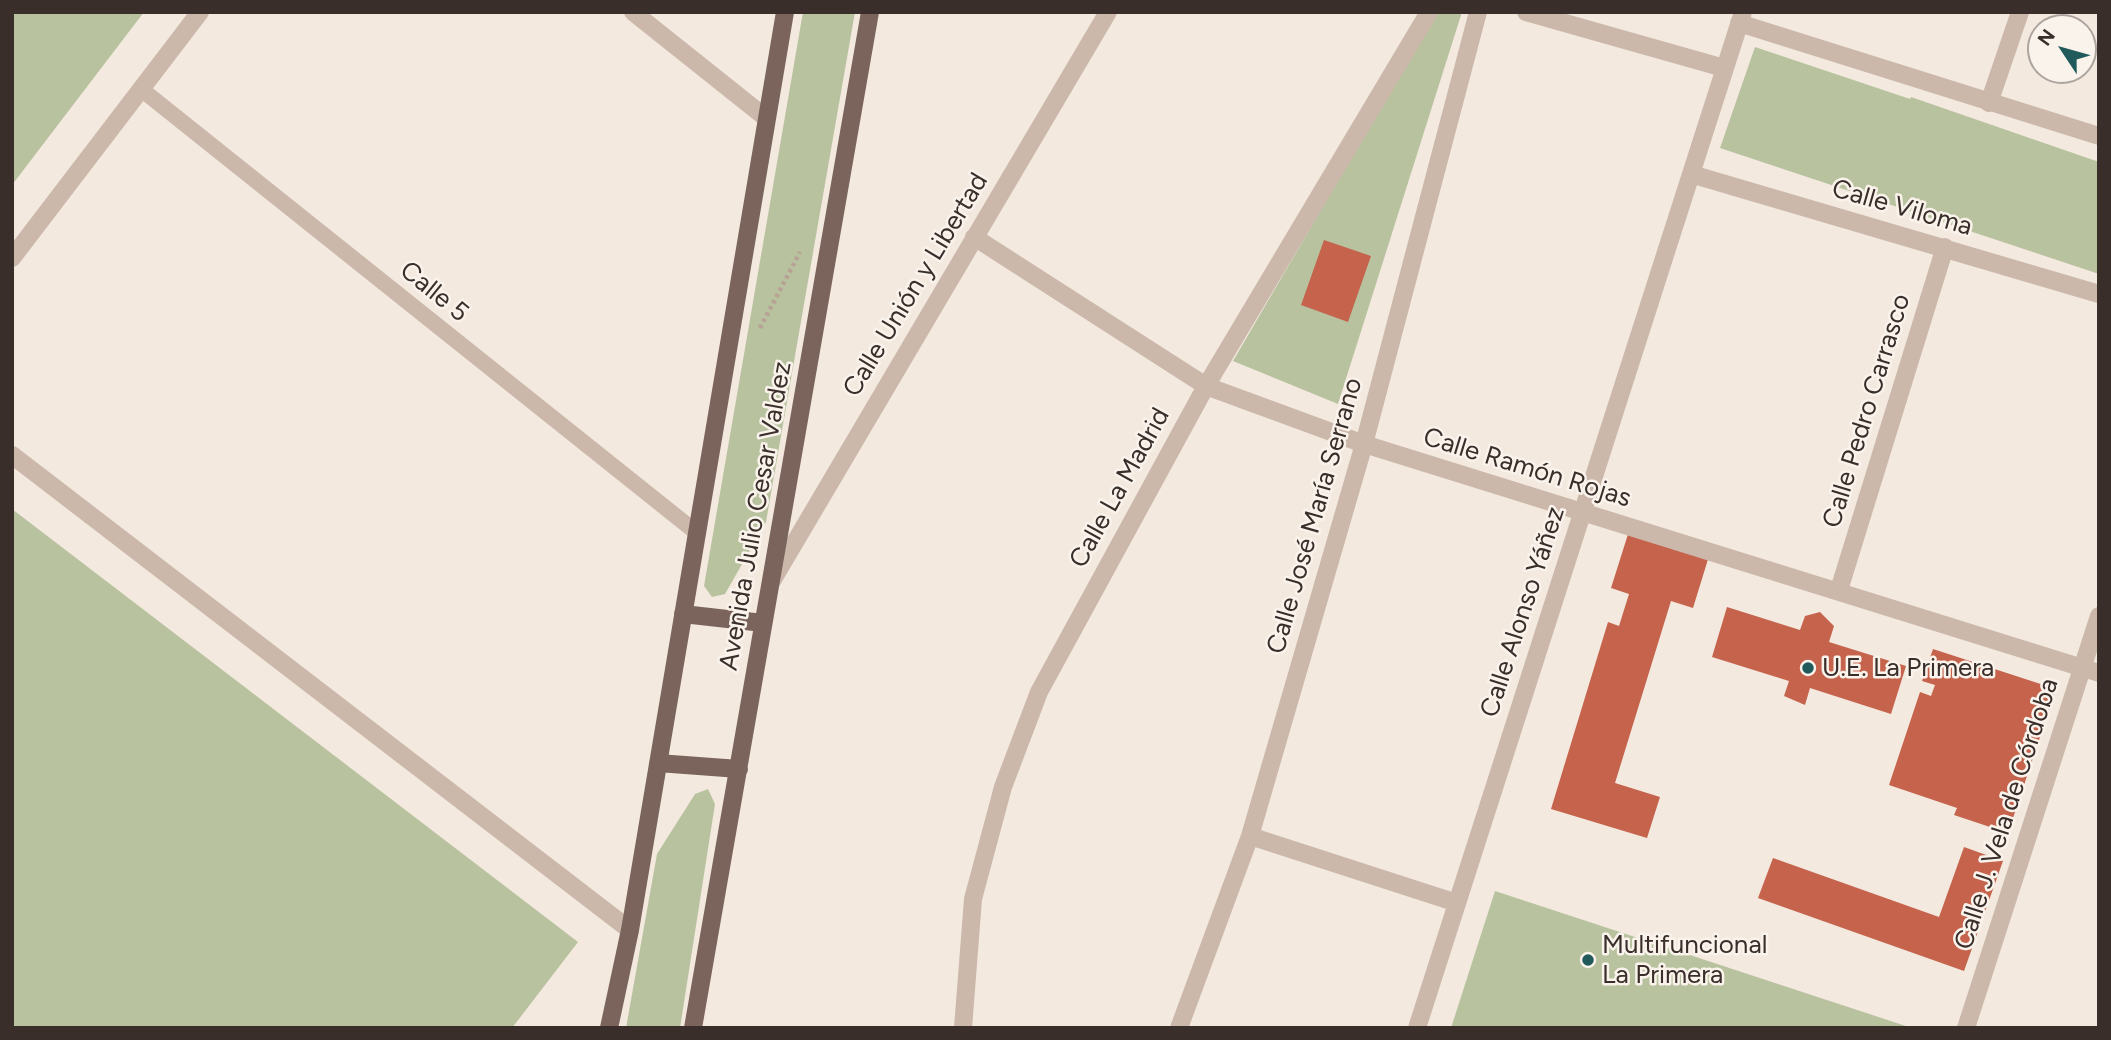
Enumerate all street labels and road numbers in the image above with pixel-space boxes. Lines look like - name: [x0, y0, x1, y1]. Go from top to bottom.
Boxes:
- street label: Calle Unión y Libertad: [837, 168, 995, 402]
- street label: Calle Viloma: [1828, 173, 1976, 243]
- street label: Calle 5: [393, 255, 475, 329]
- street label: Calle Pedro Carrasco: [1817, 290, 1917, 532]
- street label: Avenida Julio Cesar Valdez: [713, 359, 799, 673]
- street label: Calle José María Serrano: [1261, 374, 1369, 658]
- street label: Calle La Madrid: [1063, 403, 1177, 573]
- street label: Calle Ramón Rojas: [1419, 422, 1635, 514]
- street label: Calle Alonso Yáñez: [1474, 503, 1572, 721]
- street label: Calle J. Vela de Córdoba: [1948, 675, 2066, 953]

